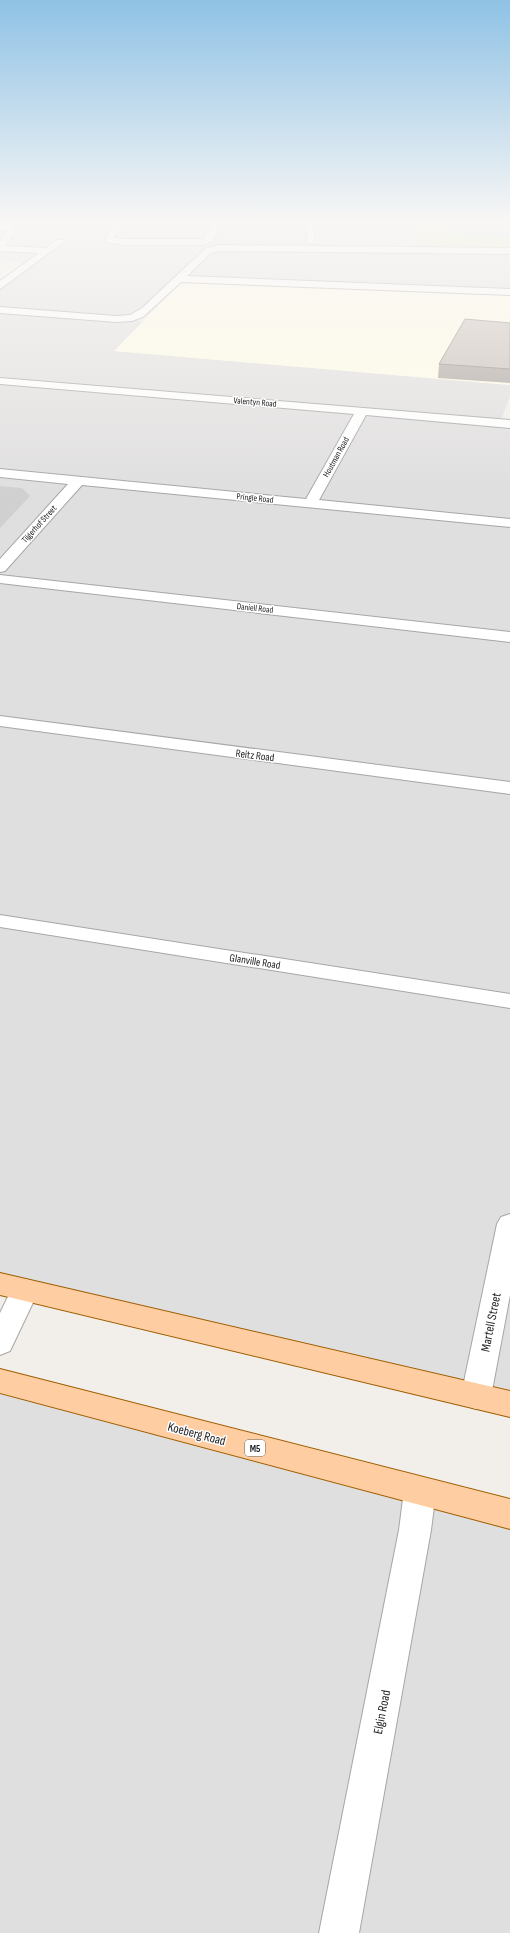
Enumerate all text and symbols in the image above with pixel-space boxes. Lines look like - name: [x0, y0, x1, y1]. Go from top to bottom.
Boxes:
- street label: Valentyn Road: [233, 395, 277, 410]
- street label: Houtman Road: [321, 435, 352, 479]
- street label: Pringle Road: [236, 491, 274, 506]
- street label: Tijgerhof Street: [19, 503, 59, 546]
- street label: Daniell Road: [236, 601, 274, 616]
- street label: Reitz Road: [235, 747, 275, 764]
- street label: Glanville Road: [229, 951, 282, 972]
- street label: Martell Street: [477, 1291, 505, 1353]
- street label: Koeberg Road: [166, 1419, 227, 1449]
- road number: M5: [245, 1440, 265, 1456]
- street label: Elgin Road: [370, 1689, 394, 1736]

